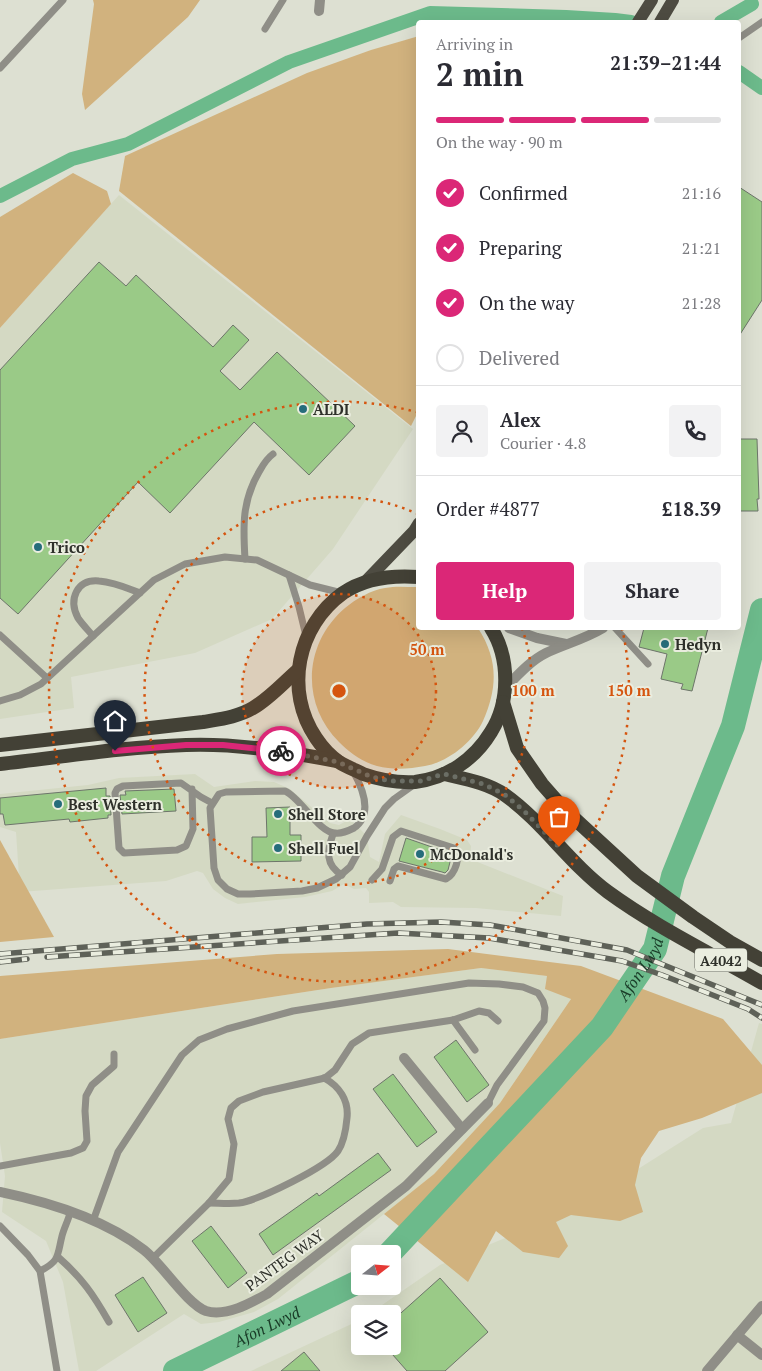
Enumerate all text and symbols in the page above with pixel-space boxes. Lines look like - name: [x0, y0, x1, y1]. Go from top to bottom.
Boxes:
- text: Arriving in: [436, 33, 513, 55]
- text: 21:39–21:44: [610, 50, 721, 75]
- text: 2 min: [436, 53, 524, 95]
- text: On the way · 90 m: [436, 131, 563, 153]
- icon: check: [436, 179, 464, 207]
- text: Confirmed: [479, 180, 568, 205]
- text: 21:16: [682, 182, 721, 204]
- icon: check: [436, 234, 464, 262]
- text: Preparing: [479, 235, 562, 260]
- text: 21:21: [682, 237, 721, 259]
- icon: check: [436, 289, 464, 317]
- text: On the way: [479, 290, 574, 315]
- text: 21:28: [682, 292, 721, 314]
- text: Delivered: [479, 345, 560, 370]
- place label: ALDI: [313, 399, 350, 419]
- marker: ALDI: [297, 403, 309, 415]
- button: person: [436, 405, 488, 457]
- button: phone: [669, 405, 721, 457]
- text: Alex: [500, 407, 541, 432]
- text: Courier · 4.8: [500, 432, 586, 454]
- text: Order #4877: [436, 496, 540, 521]
- text: £18.39: [662, 496, 721, 521]
- place label: Trico: [48, 537, 85, 557]
- marker: Trico: [32, 541, 44, 553]
- button: Help: [436, 562, 574, 620]
- button: Share: [584, 562, 721, 620]
- place label: Hedyn: [675, 634, 721, 654]
- marker: Hedyn: [659, 638, 671, 650]
- text: 50 m: [410, 639, 445, 659]
- text: 100 m: [511, 680, 555, 700]
- text: 150 m: [607, 680, 651, 700]
- centre of rings: [330, 682, 348, 700]
- pin: [94, 700, 136, 751]
- icon: home: [101, 707, 129, 735]
- courier: [256, 726, 306, 776]
- icon: bike: [267, 737, 295, 765]
- place label: Best Western: [68, 794, 162, 814]
- pin: [538, 796, 580, 847]
- marker: Best Western: [52, 798, 64, 810]
- icon: bag: [545, 803, 573, 831]
- place label: Shell Store: [288, 804, 366, 824]
- marker: Shell Store: [272, 808, 284, 820]
- place label: Shell Fuel: [288, 838, 359, 858]
- marker: Shell Fuel: [272, 842, 284, 854]
- place label: McDonald's: [430, 844, 514, 864]
- marker: McDonald's: [414, 848, 426, 860]
- water label: Afon Lwyd: [611, 935, 668, 1006]
- road number: A4042: [695, 948, 747, 972]
- street label: PANTEG WAY: [241, 1225, 327, 1295]
- north arrow: [351, 1245, 401, 1295]
- map controls: [351, 1245, 401, 1355]
- water label: Afon Lwyd: [229, 1301, 304, 1352]
- button: layers: [351, 1305, 401, 1355]

